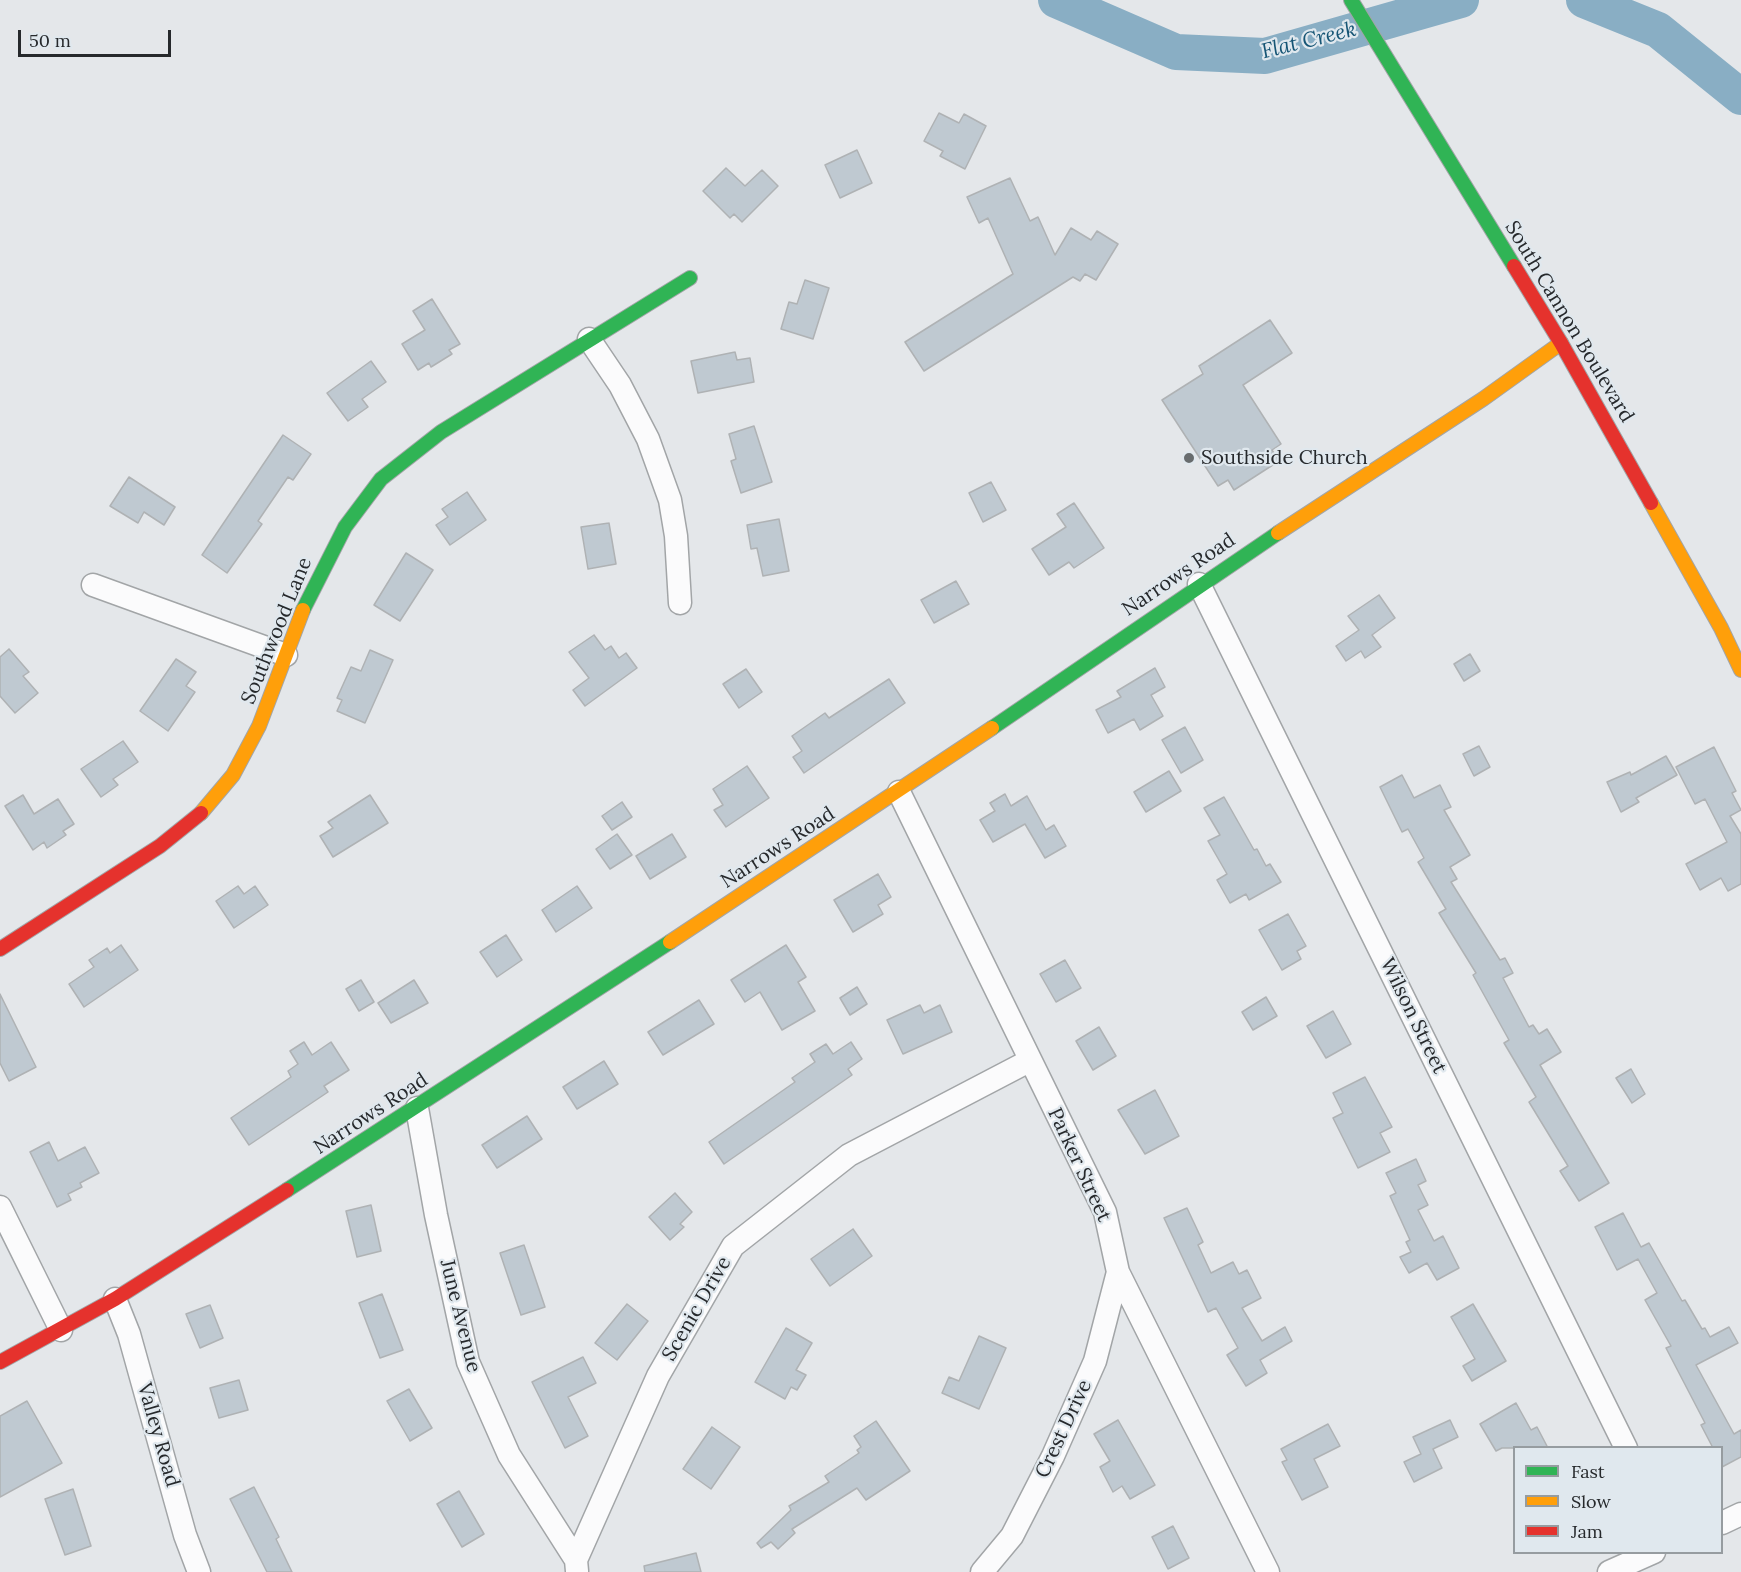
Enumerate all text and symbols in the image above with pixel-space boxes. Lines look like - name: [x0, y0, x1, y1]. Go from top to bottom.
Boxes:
- water label: Flat Creek: [1259, 17, 1359, 65]
- scale bar: [21, 18, 174, 56]
- text: 50 m: [29, 29, 71, 52]
- street label: South Cannon Boulevard: [1499, 217, 1639, 427]
- place label: Southside Church: [1201, 446, 1368, 470]
- marker: Southside Church: [1182, 451, 1196, 465]
- street label: Narrows Road: [1118, 528, 1240, 622]
- street label: Southwood Lane: [237, 554, 317, 708]
- street label: Narrows Road: [716, 802, 840, 894]
- street label: Wilson Street: [1375, 954, 1451, 1078]
- street label: Narrows Road: [309, 1068, 433, 1160]
- street label: Parker Street: [1042, 1104, 1116, 1226]
- street label: Scenic Drive: [658, 1253, 736, 1365]
- street label: June Avenue: [434, 1257, 486, 1375]
- street label: Crest Drive: [1031, 1376, 1097, 1482]
- street label: Valley Road: [132, 1380, 184, 1490]
- legend: [1513, 1446, 1723, 1554]
- text: Fast: [1571, 1460, 1605, 1483]
- text: Slow: [1571, 1490, 1611, 1513]
- text: Jam: [1571, 1520, 1603, 1543]

